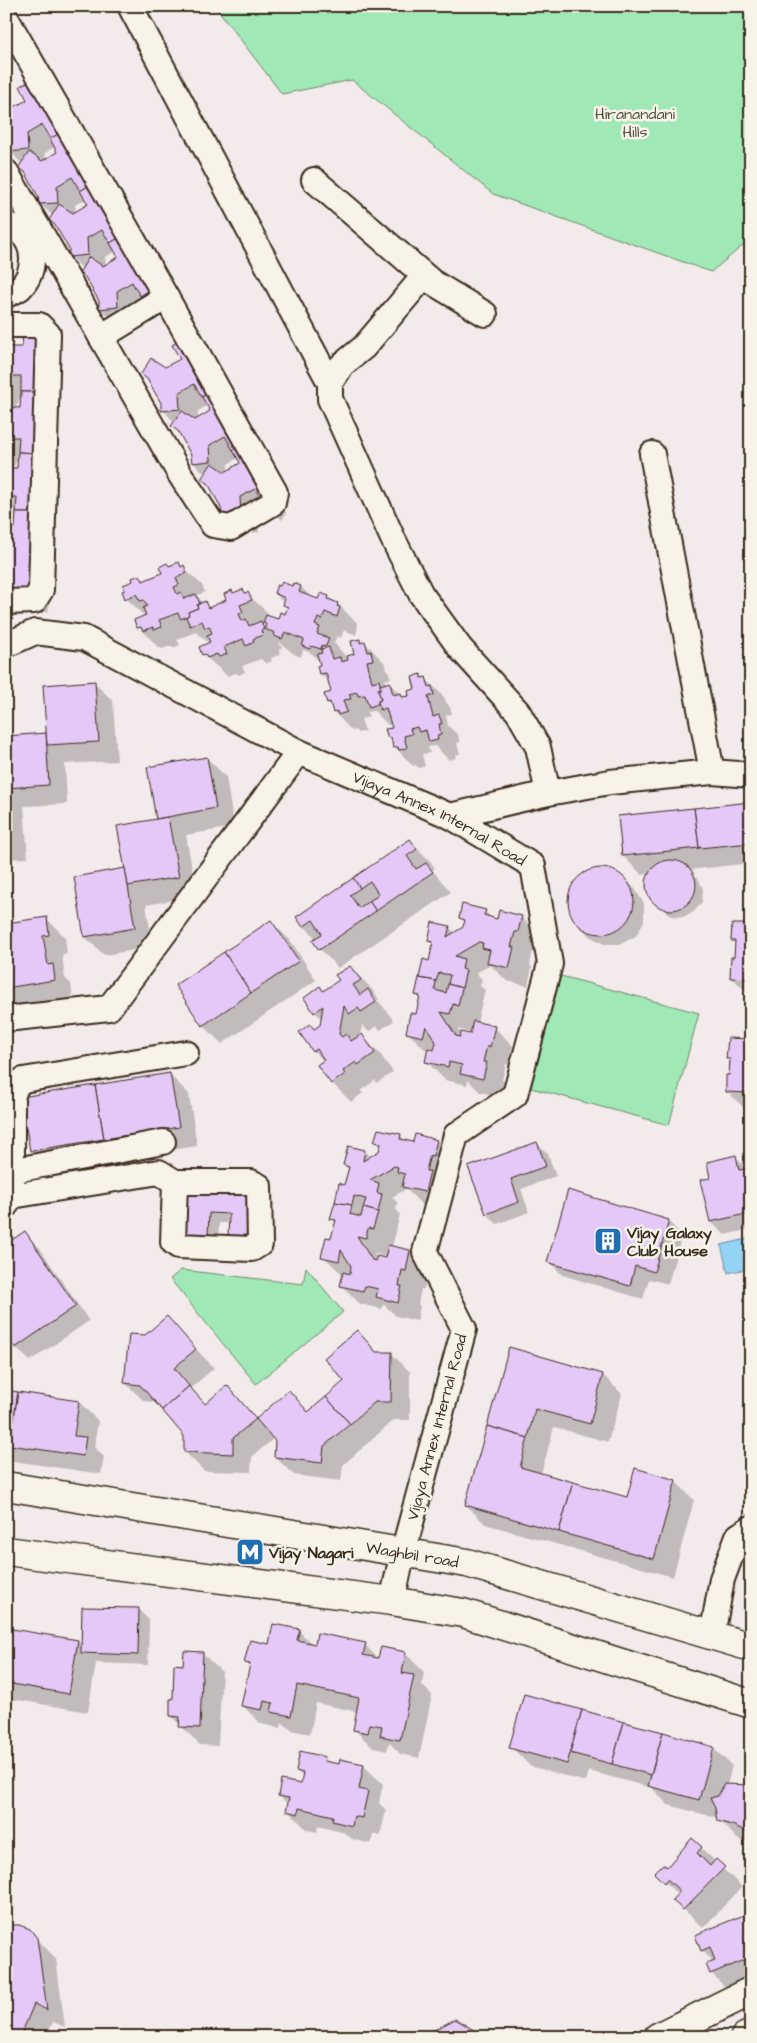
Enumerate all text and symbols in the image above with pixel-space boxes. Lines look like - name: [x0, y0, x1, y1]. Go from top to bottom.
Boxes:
- park label: Hiranandani Hills: [595, 103, 676, 143]
- street label: Vijaya Annex Internal Road: [349, 766, 530, 871]
- place label: Vijay Galaxy Club House: [626, 1222, 712, 1262]
- building icon: Vijay Galaxy Club House: [593, 1226, 623, 1256]
- street label: Vijaya Annex Internal Road: [402, 1332, 473, 1523]
- street label: Waghbil road: [364, 1536, 460, 1573]
- metro station icon: Vijay Nagari: [235, 1537, 265, 1567]
- place label: Vijay Nagari: [268, 1542, 354, 1566]

